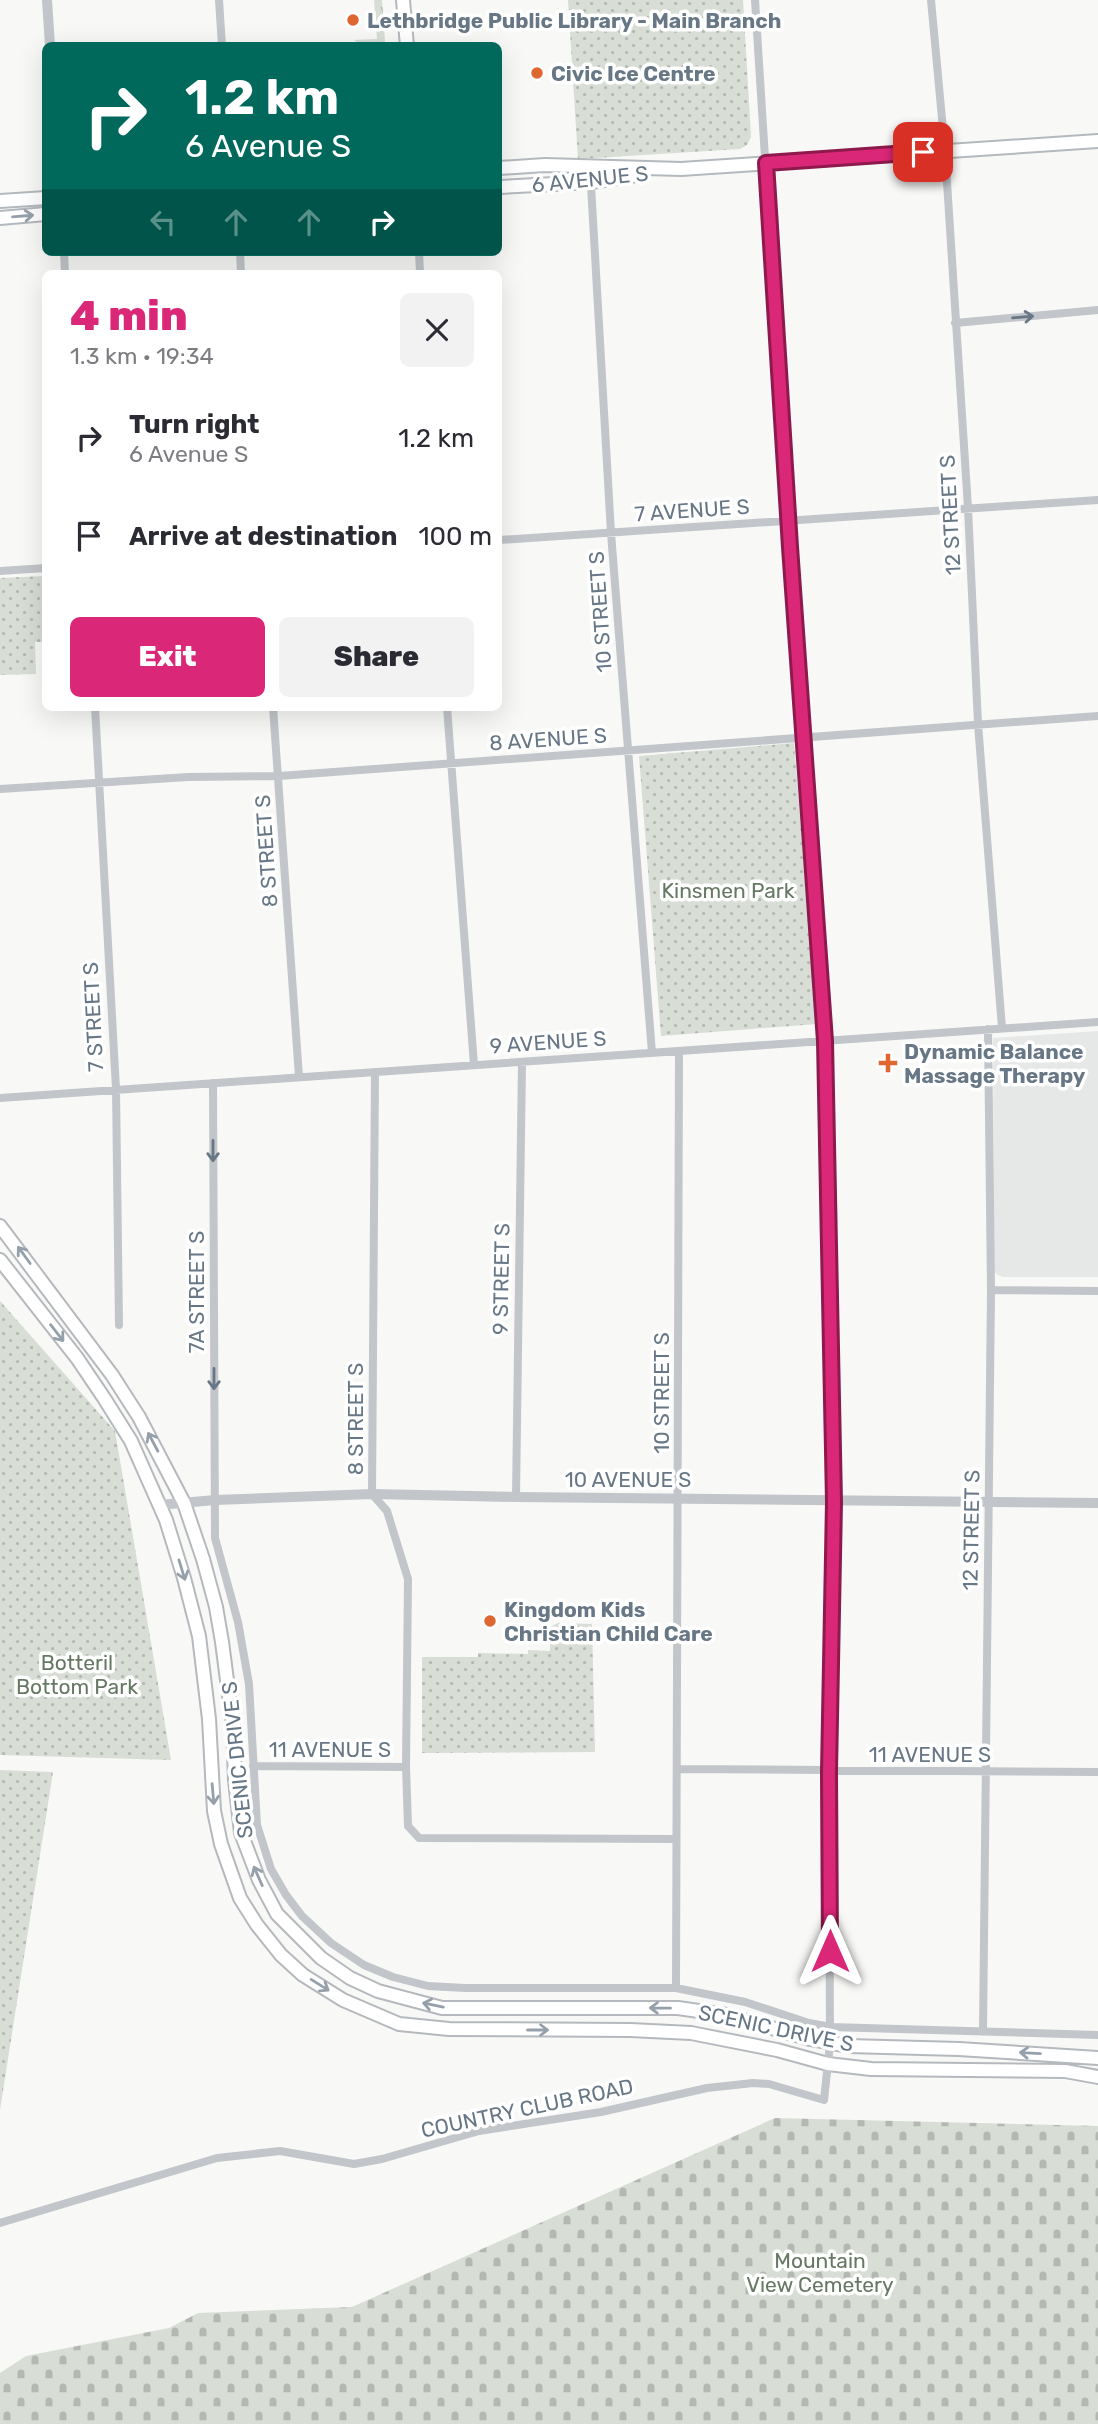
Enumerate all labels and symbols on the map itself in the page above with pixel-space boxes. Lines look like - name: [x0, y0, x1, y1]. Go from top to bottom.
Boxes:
- place label: Lethbridge Public Library - Main Branch: [367, 8, 781, 33]
- marker: Lethbridge Public Library - Main Branch: [345, 12, 361, 28]
- place label: Civic Ice Centre: [551, 61, 716, 86]
- marker: Civic Ice Centre: [529, 65, 545, 81]
- pin: [893, 122, 953, 182]
- street label: 6 AVENUE S: [530, 160, 650, 198]
- one-way arrow: [11, 209, 34, 222]
- one-way arrow: [1011, 310, 1034, 323]
- street label: 12 STREET S: [934, 454, 966, 576]
- street label: 7 AVENUE S: [634, 494, 750, 526]
- street label: 10 STREET S: [583, 550, 617, 674]
- street label: 8 AVENUE S: [488, 722, 608, 756]
- street label: 8 STREET S: [250, 794, 282, 908]
- park label: Kinsmen Park: [661, 878, 795, 903]
- street label: 7 STREET S: [78, 961, 108, 1073]
- street label: 9 AVENUE S: [489, 1025, 607, 1059]
- place label: Dynamic Balance Massage Therapy: [904, 1039, 1086, 1088]
- marker: Dynamic Balance Massage Therapy: [878, 1053, 898, 1073]
- one-way arrow: [206, 1139, 220, 1162]
- street label: 9 STREET S: [488, 1223, 514, 1335]
- street label: 7A STREET S: [184, 1231, 209, 1353]
- one-way arrow: [17, 1246, 31, 1265]
- one-way arrow: [50, 1323, 65, 1341]
- street label: 10 STREET S: [649, 1332, 674, 1454]
- street label: 8 STREET S: [343, 1363, 368, 1475]
- one-way arrow: [207, 1367, 221, 1390]
- one-way arrow: [146, 1432, 159, 1453]
- street label: 10 AVENUE S: [565, 1467, 691, 1492]
- street label: 12 STREET S: [957, 1470, 985, 1590]
- one-way arrow: [176, 1558, 189, 1580]
- place label: Kingdom Kids Christian Child Care: [504, 1597, 713, 1646]
- marker: Kingdom Kids Christian Child Care: [482, 1613, 498, 1629]
- park label: Botteril Bottom Park: [16, 1650, 138, 1699]
- street label: SCENIC DRIVE S: [216, 1680, 258, 1840]
- street label: 11 AVENUE S: [269, 1737, 391, 1762]
- street label: 11 AVENUE S: [869, 1742, 991, 1767]
- one-way arrow: [206, 1782, 219, 1805]
- one-way arrow: [251, 1866, 264, 1887]
- position arrow: [793, 1914, 867, 1988]
- one-way arrow: [309, 1979, 329, 1993]
- one-way arrow: [422, 1998, 445, 2011]
- street label: SCENIC DRIVE S: [696, 1999, 856, 2057]
- one-way arrow: [649, 2001, 672, 2014]
- one-way arrow: [526, 2023, 549, 2037]
- one-way arrow: [1019, 2046, 1042, 2059]
- street label: COUNTRY CLUB ROAD: [418, 2073, 636, 2143]
- park label: Mountain View Cemetery: [746, 2248, 894, 2297]

